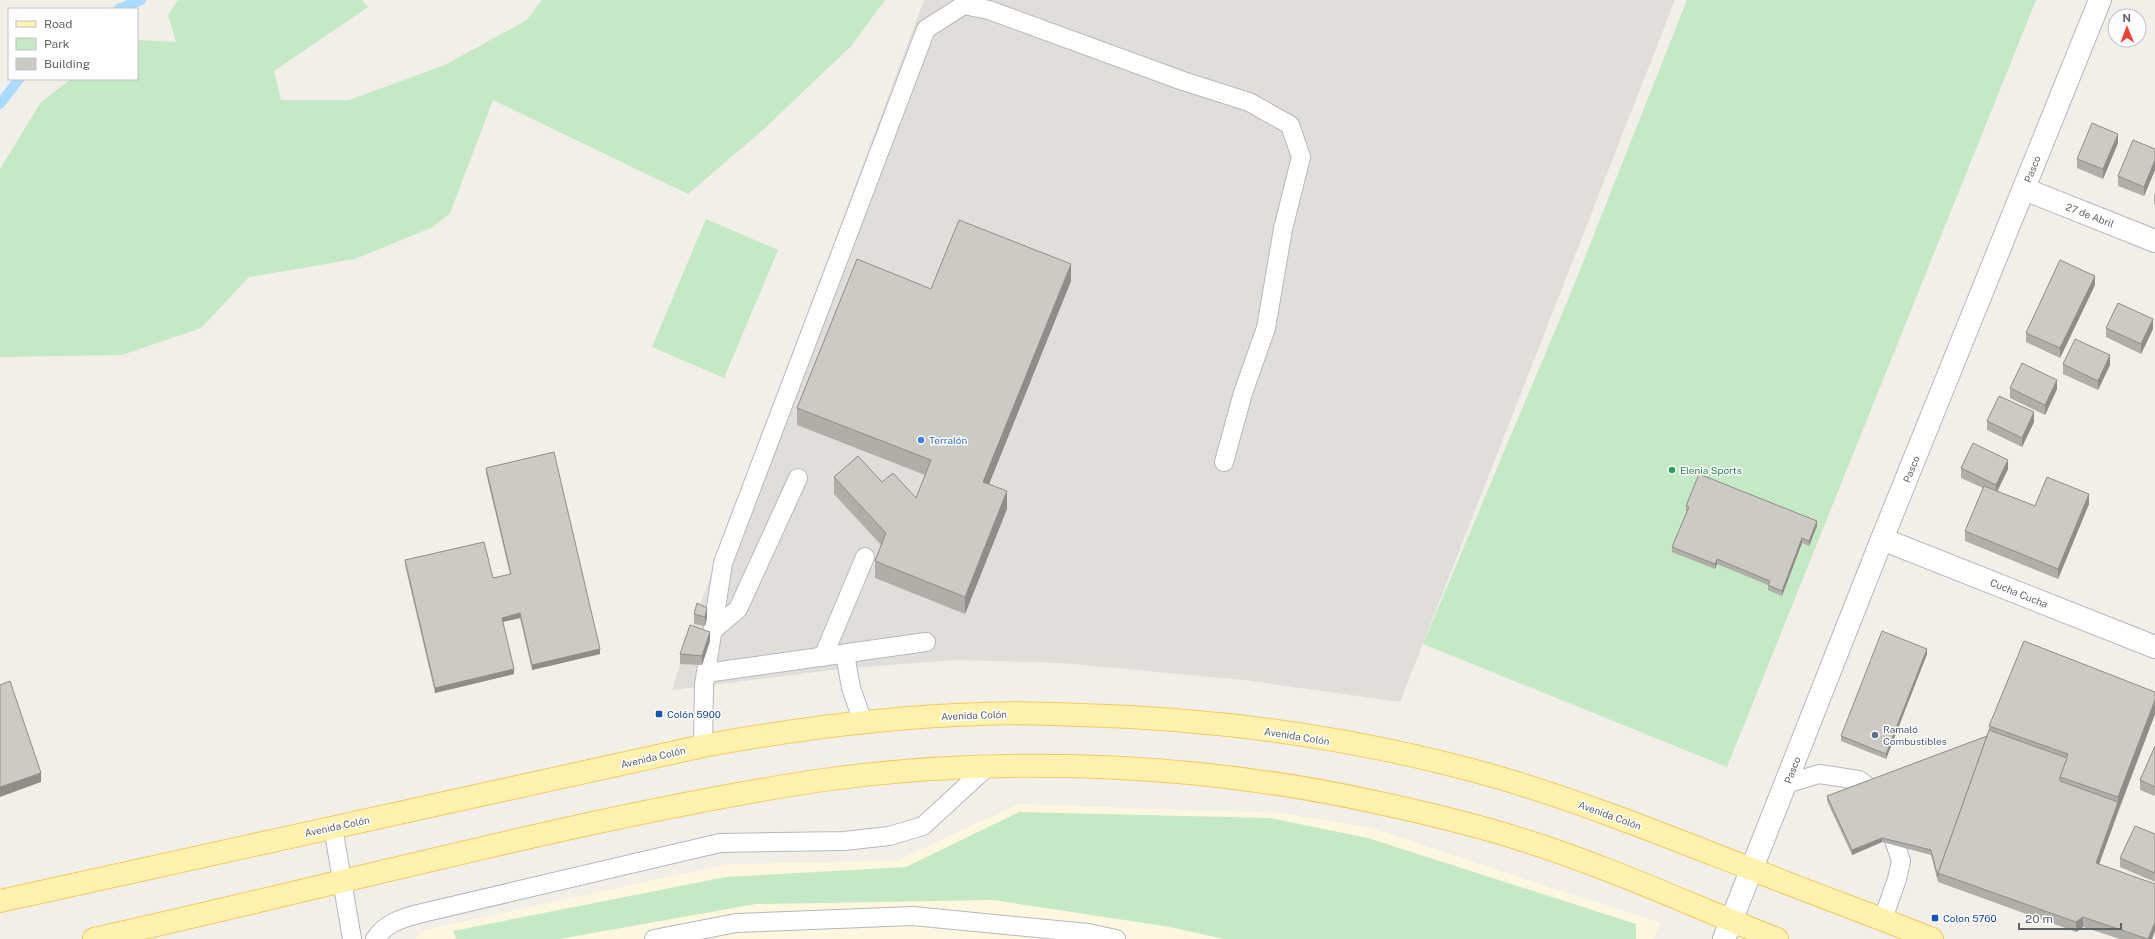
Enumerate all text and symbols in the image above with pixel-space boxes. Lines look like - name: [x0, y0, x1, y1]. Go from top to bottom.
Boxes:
- legend: [8, 8, 138, 80]
- north arrow: [2107, 8, 2147, 48]
- text: N: [2122, 12, 2131, 24]
- text: Road: [44, 17, 72, 31]
- text: Park: [44, 37, 70, 51]
- text: Building: [44, 57, 90, 71]
- street label: Pasco: [2021, 154, 2043, 184]
- street label: 27 de Abril: [2064, 200, 2116, 230]
- place label: Terralón: [929, 434, 968, 446]
- marker: Terralón: [916, 435, 926, 445]
- street label: Pasco: [1900, 454, 1922, 484]
- place label: Elenia Sports: [1680, 464, 1742, 476]
- marker: Elenia Sports: [1667, 465, 1677, 475]
- street label: Cucha Cucha: [1988, 576, 2050, 610]
- place label: Colón 5900: [667, 708, 721, 720]
- street label: Avenida Colón: [941, 708, 1007, 722]
- marker: Colón 5900: [654, 709, 664, 719]
- place label: Ramaló Combustibles: [1883, 723, 1947, 747]
- street label: Avenida Colón: [1263, 725, 1331, 747]
- marker: Ramaló Combustibles: [1870, 730, 1880, 740]
- street label: Avenida Colón: [619, 744, 687, 770]
- street label: Pasco: [1781, 755, 1803, 785]
- street label: Avenida Colón: [1577, 798, 1643, 832]
- street label: Avenida Colón: [303, 813, 371, 839]
- scale bar: [2019, 905, 2121, 931]
- place label: Colon 5760: [1943, 912, 1997, 924]
- text: 20 m: [2025, 912, 2053, 926]
- marker: Colon 5760: [1930, 913, 1940, 923]

